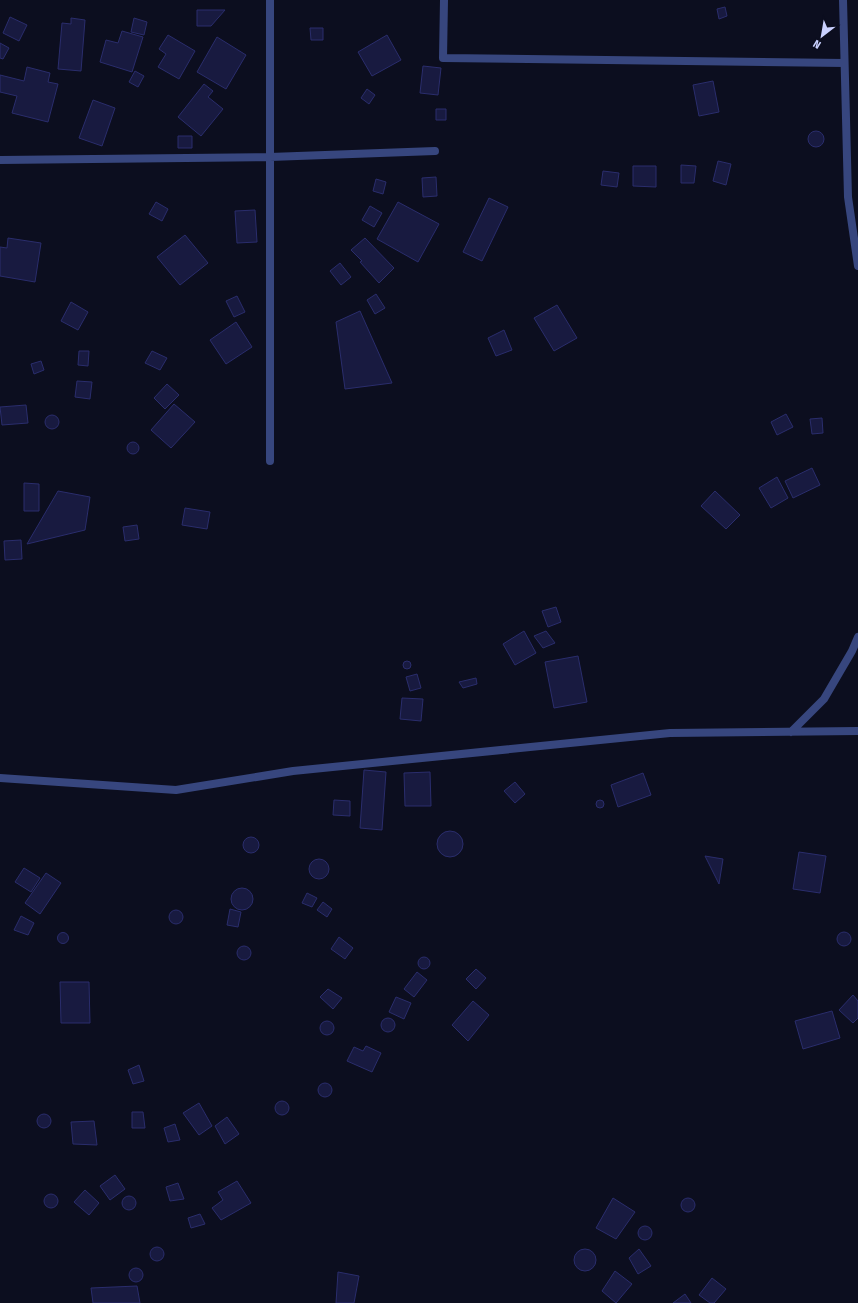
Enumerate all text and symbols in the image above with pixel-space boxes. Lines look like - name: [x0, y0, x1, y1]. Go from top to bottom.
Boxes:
- north arrow: [802, 16, 842, 56]
- text: N: [811, 37, 823, 51]

